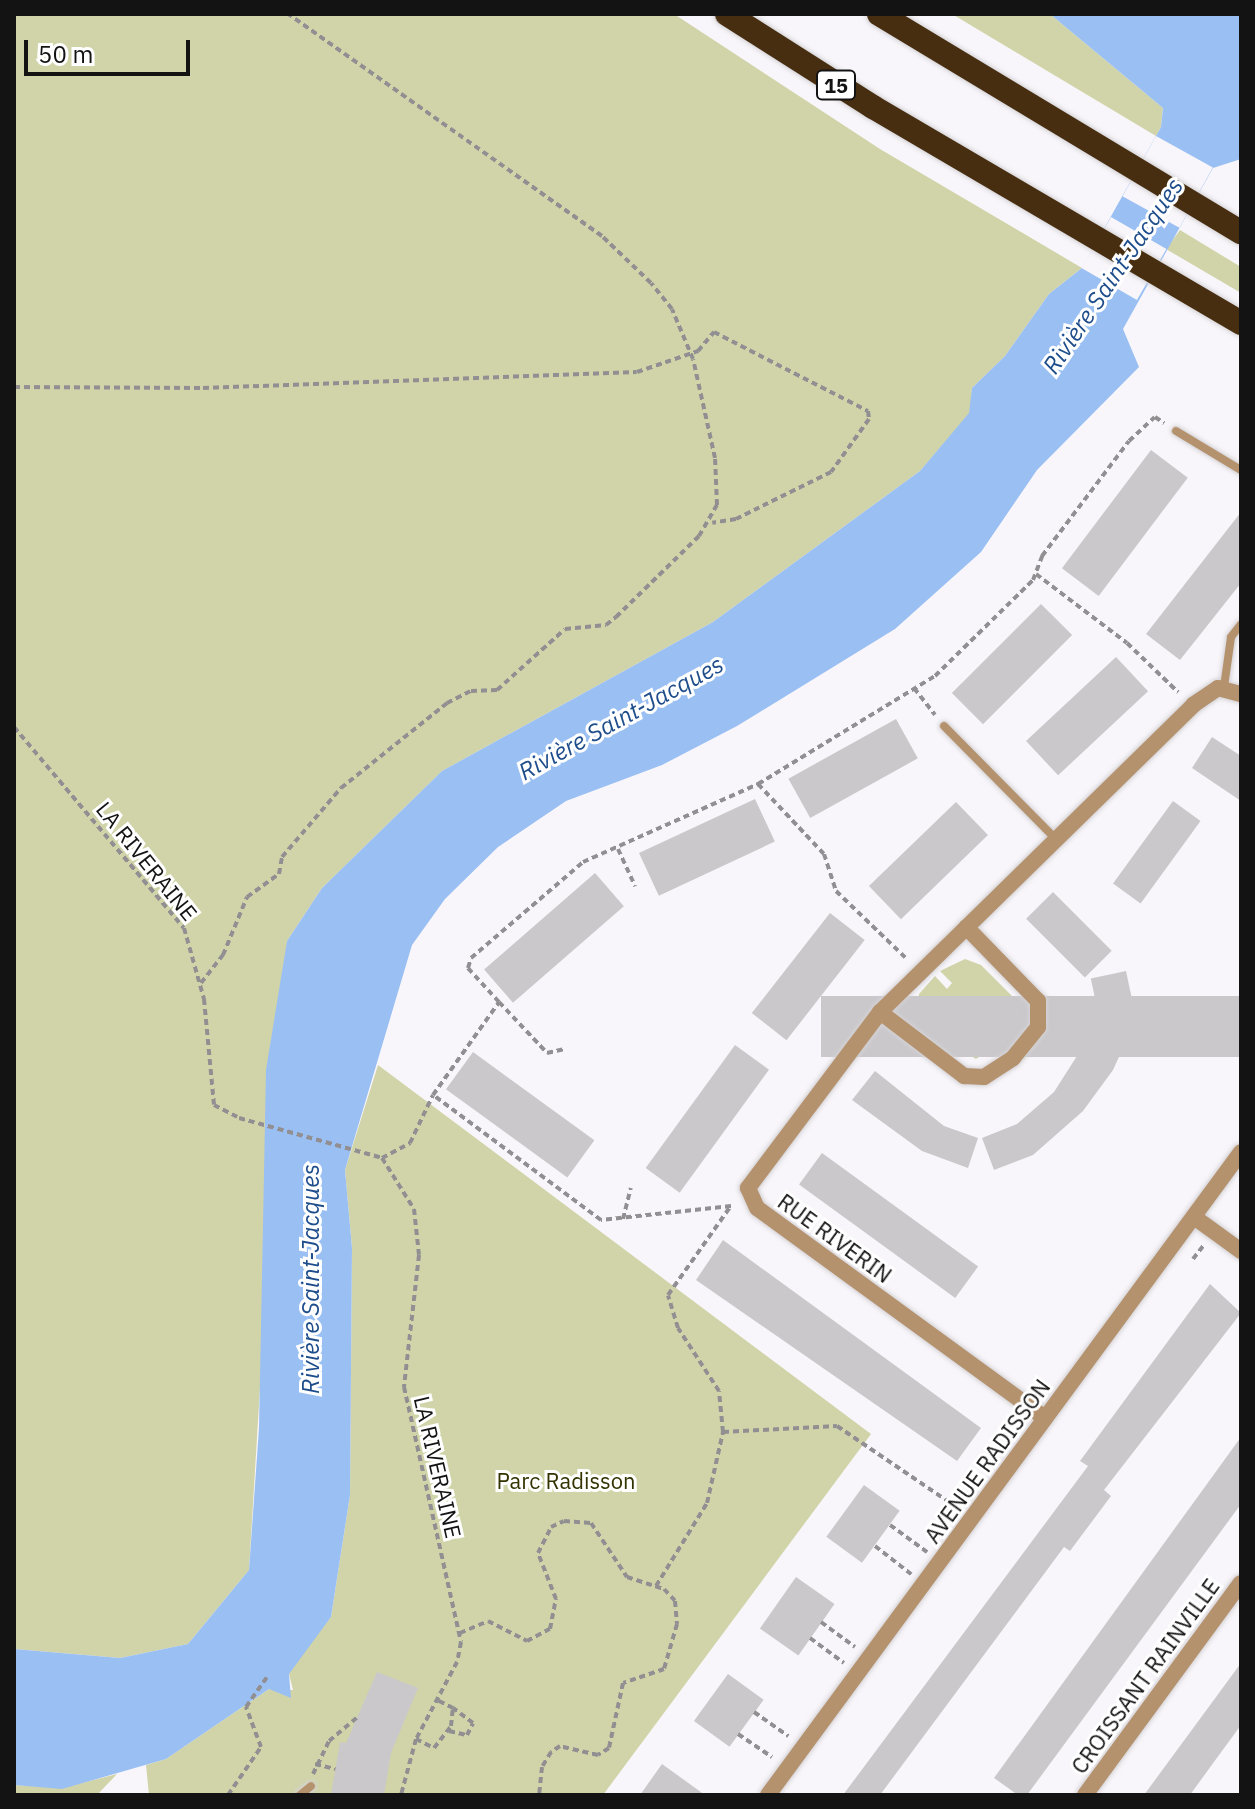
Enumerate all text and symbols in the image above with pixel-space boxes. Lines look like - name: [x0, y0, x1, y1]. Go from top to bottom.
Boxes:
- scale bar: [28, 24, 194, 74]
- text: 50 m: [38, 38, 93, 70]
- road number: 15: [816, 69, 856, 101]
- water label: Rivière Saint-Jacques: [1037, 173, 1189, 379]
- water label: Rivière Saint-Jacques: [513, 650, 729, 786]
- street label: LA RIVERAINE: [91, 796, 203, 926]
- water label: Rivière Saint-Jacques: [297, 1164, 325, 1394]
- street label: RUE RIVERIN: [773, 1188, 897, 1288]
- street label: AVENUE RADISSON: [919, 1374, 1055, 1548]
- street label: LA RIVERAINE: [409, 1393, 467, 1541]
- park label: Parc Radisson: [496, 1468, 636, 1494]
- street label: CROISSANT RAINVILLE: [1065, 1573, 1225, 1779]

